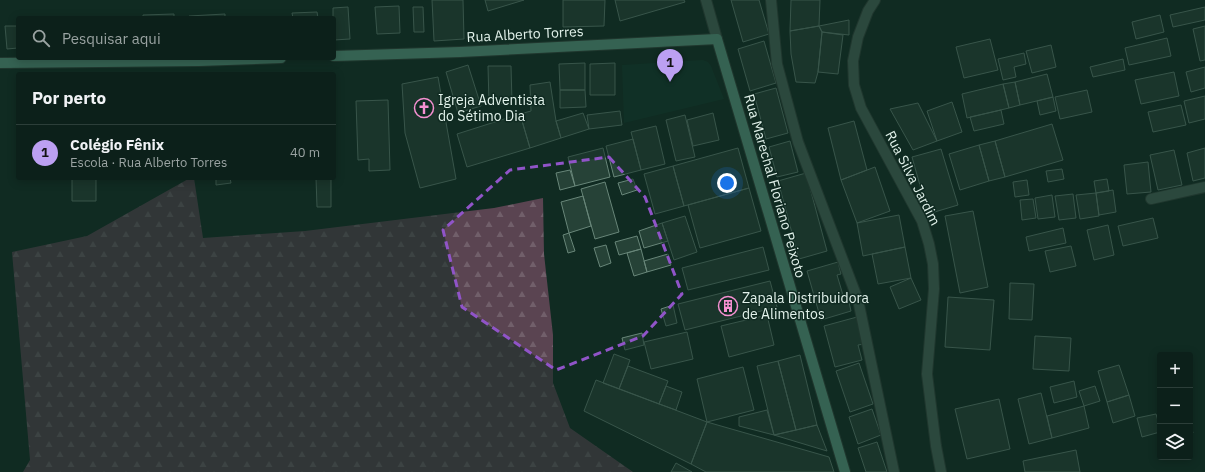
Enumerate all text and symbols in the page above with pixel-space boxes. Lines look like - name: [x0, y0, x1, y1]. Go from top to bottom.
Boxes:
- search box: [16, 16, 336, 60]
- street label: Rua Alberto Torres: [466, 22, 584, 46]
- icon: search: [30, 27, 52, 49]
- text: Pesquisar aqui: [62, 29, 161, 48]
- pin: 1: [657, 49, 683, 82]
- text: Por perto: [32, 87, 106, 109]
- place label: Igreja Adventista do Sétimo Dia: [438, 91, 546, 125]
- street label: Rua Marechal Floriano Peixoto: [740, 92, 810, 280]
- church icon: Igreja Adventista do Sétimo Dia: [413, 97, 435, 119]
- street label: Rua Silva Jardim: [881, 128, 945, 228]
- text: Colégio Fênix: [70, 135, 164, 154]
- text: 1: [41, 144, 49, 161]
- text: 40 m: [290, 144, 320, 161]
- text: Escola · Rua Alberto Torres: [70, 154, 227, 171]
- your location: [717, 173, 737, 193]
- place label: Zapala Distribuidora de Alimentos: [742, 289, 870, 323]
- building icon: Zapala Distribuidora de Alimentos: [717, 295, 739, 317]
- map controls: [1157, 352, 1193, 460]
- button: +: [1157, 352, 1193, 388]
- button: −: [1157, 388, 1193, 424]
- button: layers: [1157, 424, 1193, 460]

